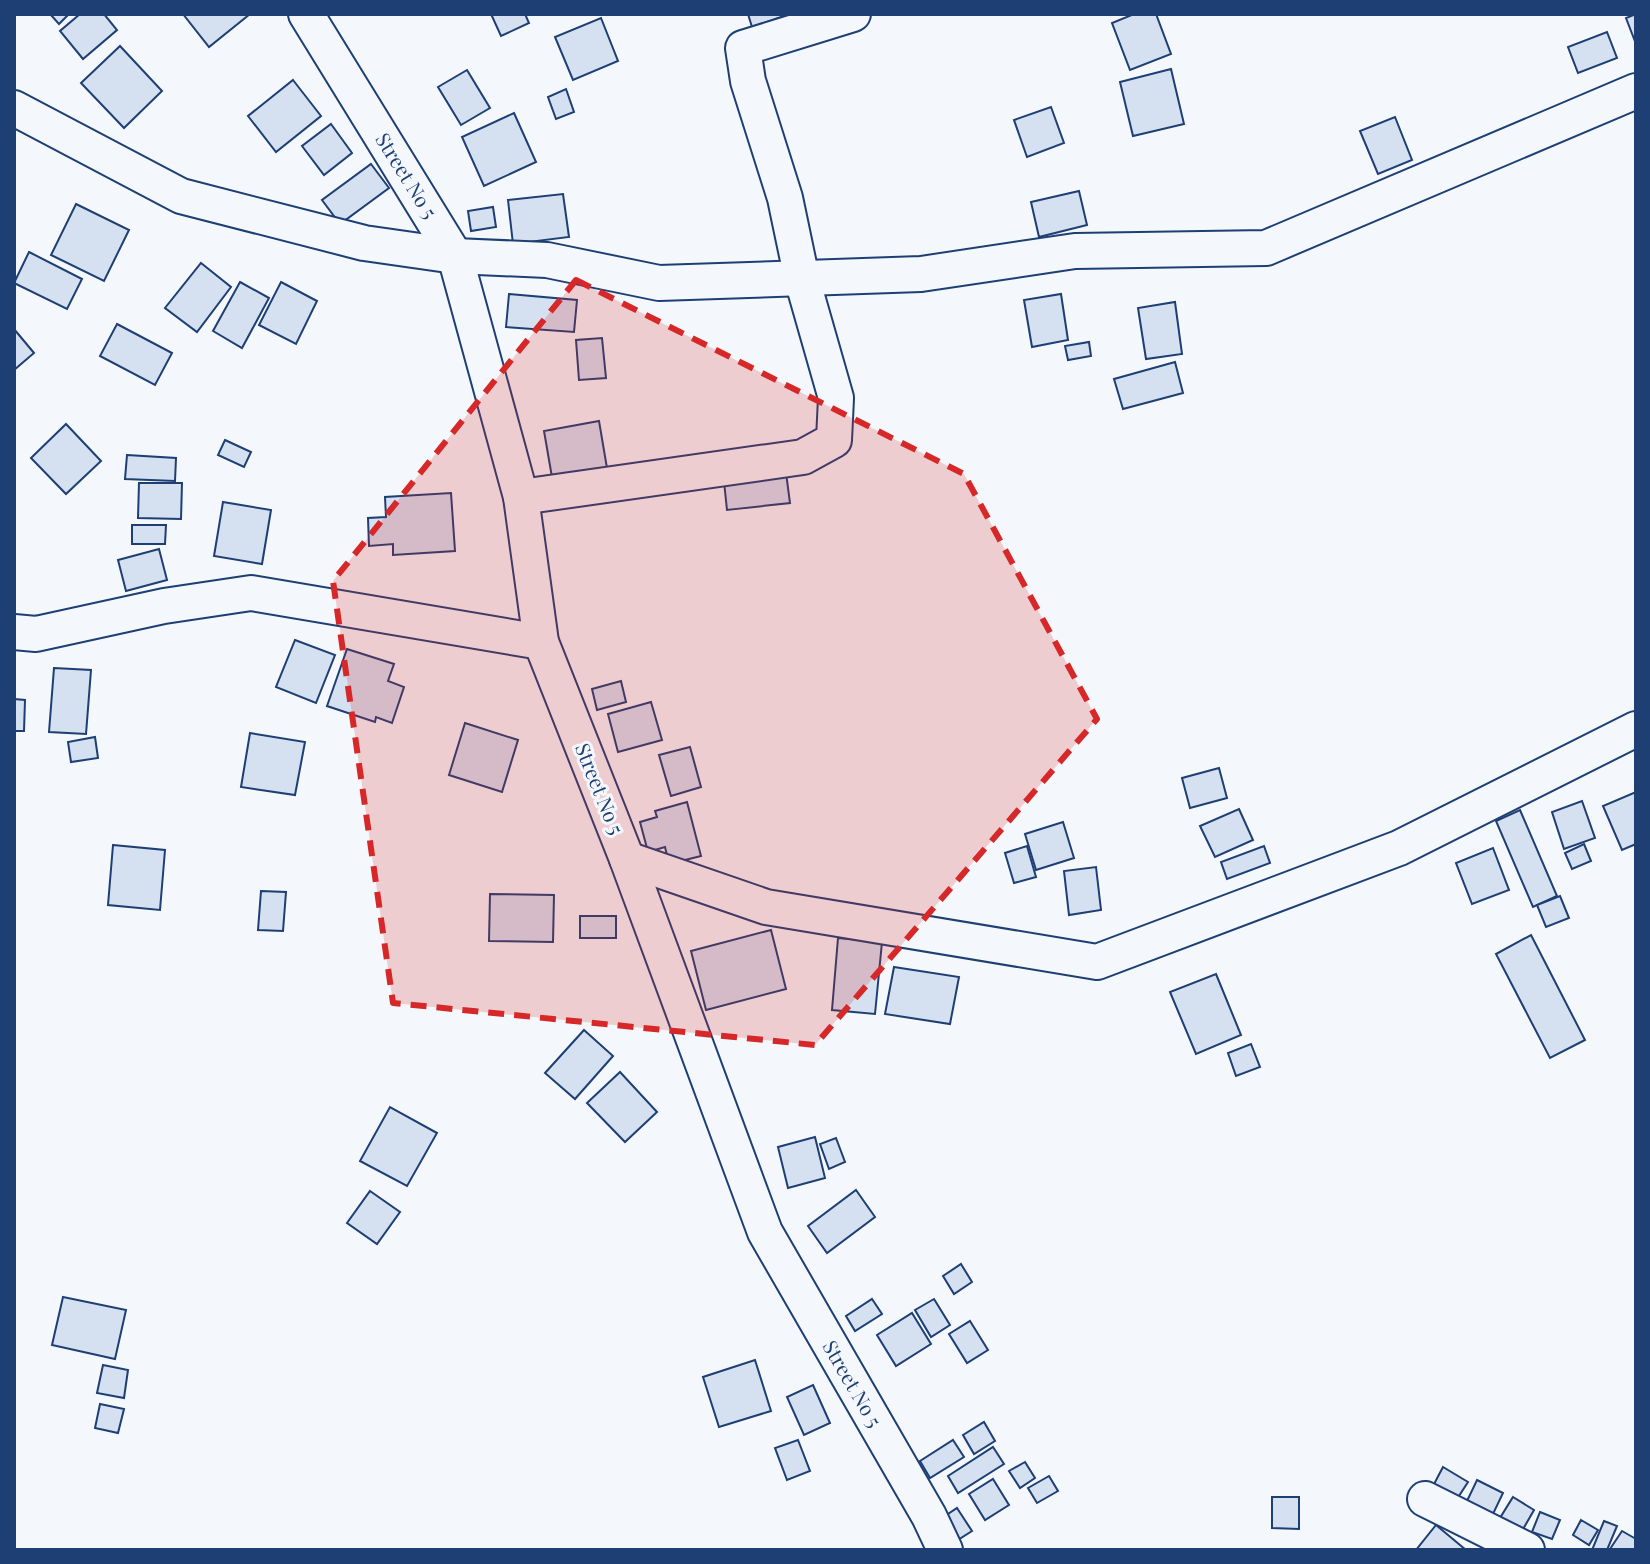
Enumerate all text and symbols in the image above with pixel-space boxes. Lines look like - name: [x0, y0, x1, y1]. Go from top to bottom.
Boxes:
- street label: Street No 5: [370, 127, 444, 223]
- street label: Street No 5: [570, 739, 631, 838]
- street label: Street No 5: [818, 1335, 889, 1432]

